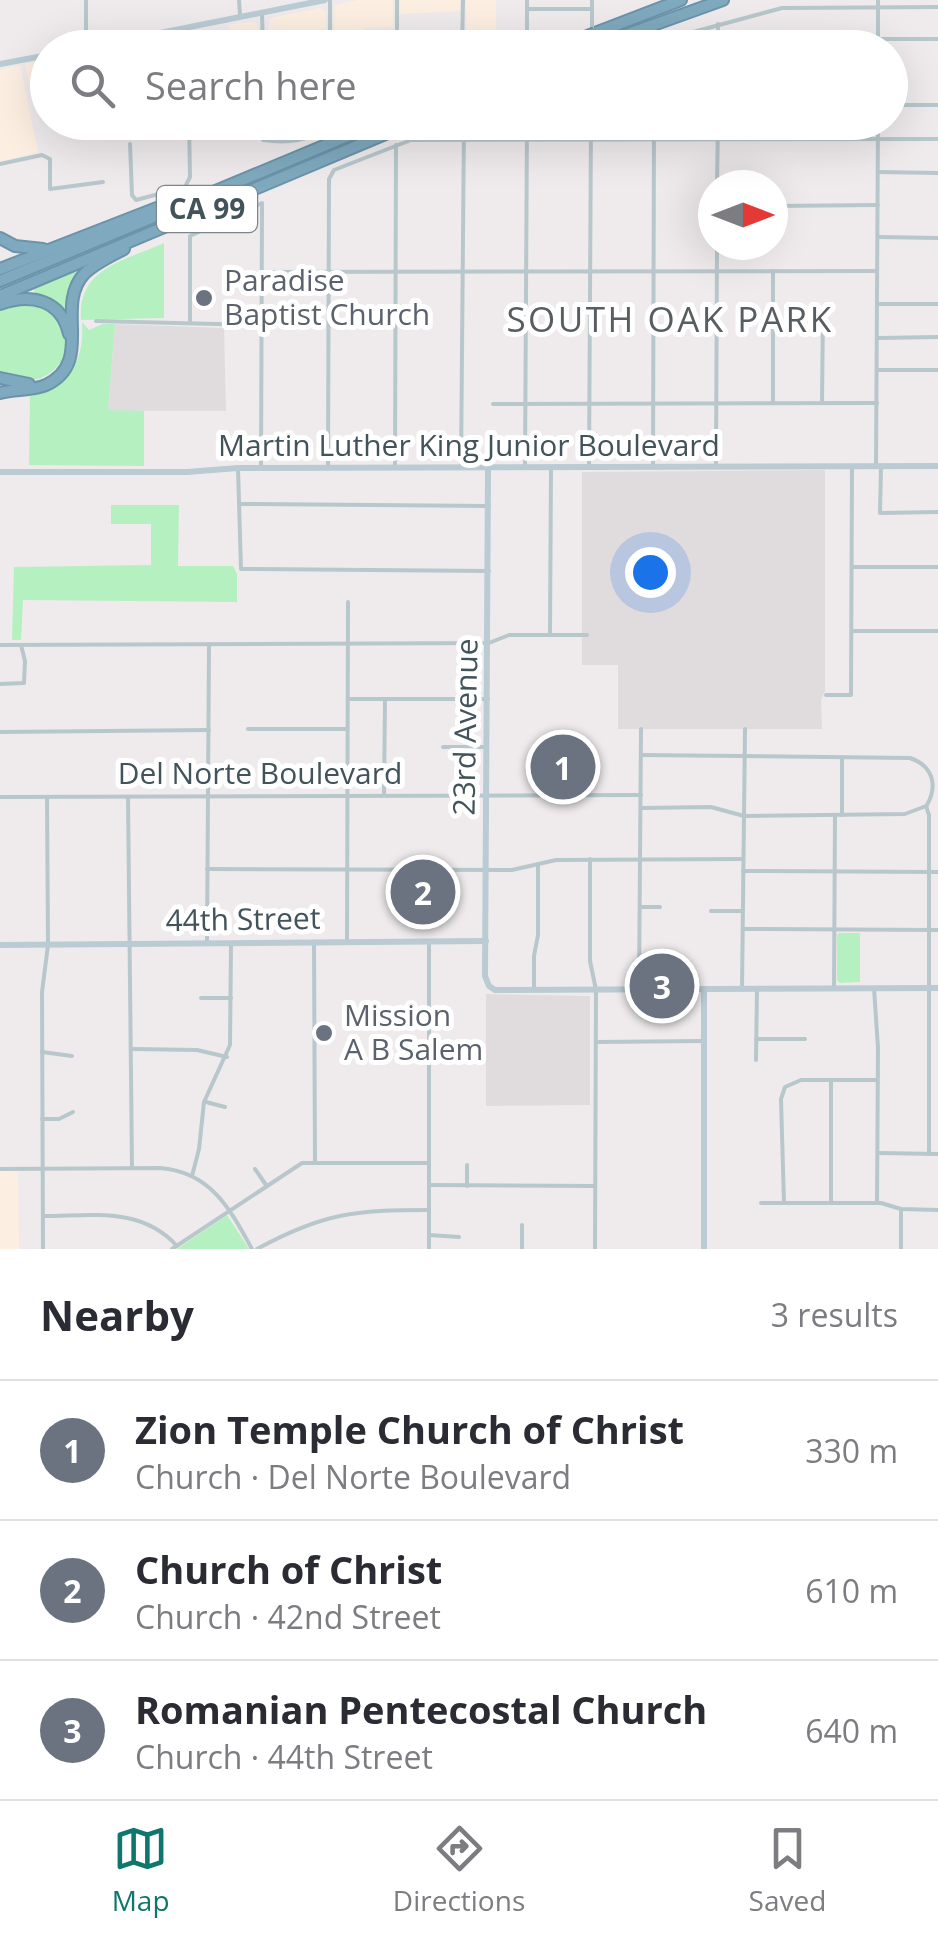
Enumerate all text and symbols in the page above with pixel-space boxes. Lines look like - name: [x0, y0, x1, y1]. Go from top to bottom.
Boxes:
- search box: [30, 30, 908, 140]
- icon: search: [65, 58, 120, 113]
- text: Search here: [145, 59, 357, 111]
- north arrow: [698, 170, 788, 260]
- road number: CA 99: [157, 186, 257, 232]
- place label: Paradise Baptist Church: [224, 259, 430, 334]
- marker: Paradise Baptist Church: [193, 287, 215, 309]
- district label: SOUTH OAK PARK: [506, 295, 834, 342]
- street label: Martin Luther King Junior Boulevard: [218, 424, 720, 465]
- your location: [625, 547, 676, 598]
- street label: 23rd Avenue: [442, 638, 487, 816]
- pin: 1: [530, 730, 596, 804]
- street label: Del Norte Boulevard: [118, 752, 402, 793]
- pin: 2: [390, 854, 456, 930]
- street label: 44th Street: [165, 897, 321, 940]
- pin: 3: [630, 948, 694, 1024]
- place label: Mission A B Salem: [344, 994, 483, 1069]
- marker: Mission A B Salem: [313, 1022, 335, 1044]
- text: Nearby: [40, 1286, 194, 1343]
- text: 3 results: [771, 1293, 898, 1336]
- text: Zion Temple Church of Christ: [135, 1403, 684, 1455]
- text: 1: [63, 1429, 82, 1472]
- text: 330 m: [805, 1429, 898, 1472]
- text: Church · Del Norte Boulevard: [135, 1455, 571, 1498]
- text: Church of Christ: [135, 1543, 442, 1595]
- text: 2: [63, 1569, 82, 1612]
- text: 610 m: [805, 1569, 898, 1612]
- text: Church · 42nd Street: [135, 1595, 441, 1638]
- text: Romanian Pentecostal Church: [135, 1683, 707, 1735]
- text: 3: [63, 1709, 82, 1752]
- text: 640 m: [805, 1709, 898, 1752]
- text: Church · 44th Street: [135, 1735, 433, 1778]
- tab: Map: [112, 1821, 170, 1919]
- tab: Directions: [393, 1821, 525, 1919]
- tab: Saved: [749, 1821, 826, 1919]

